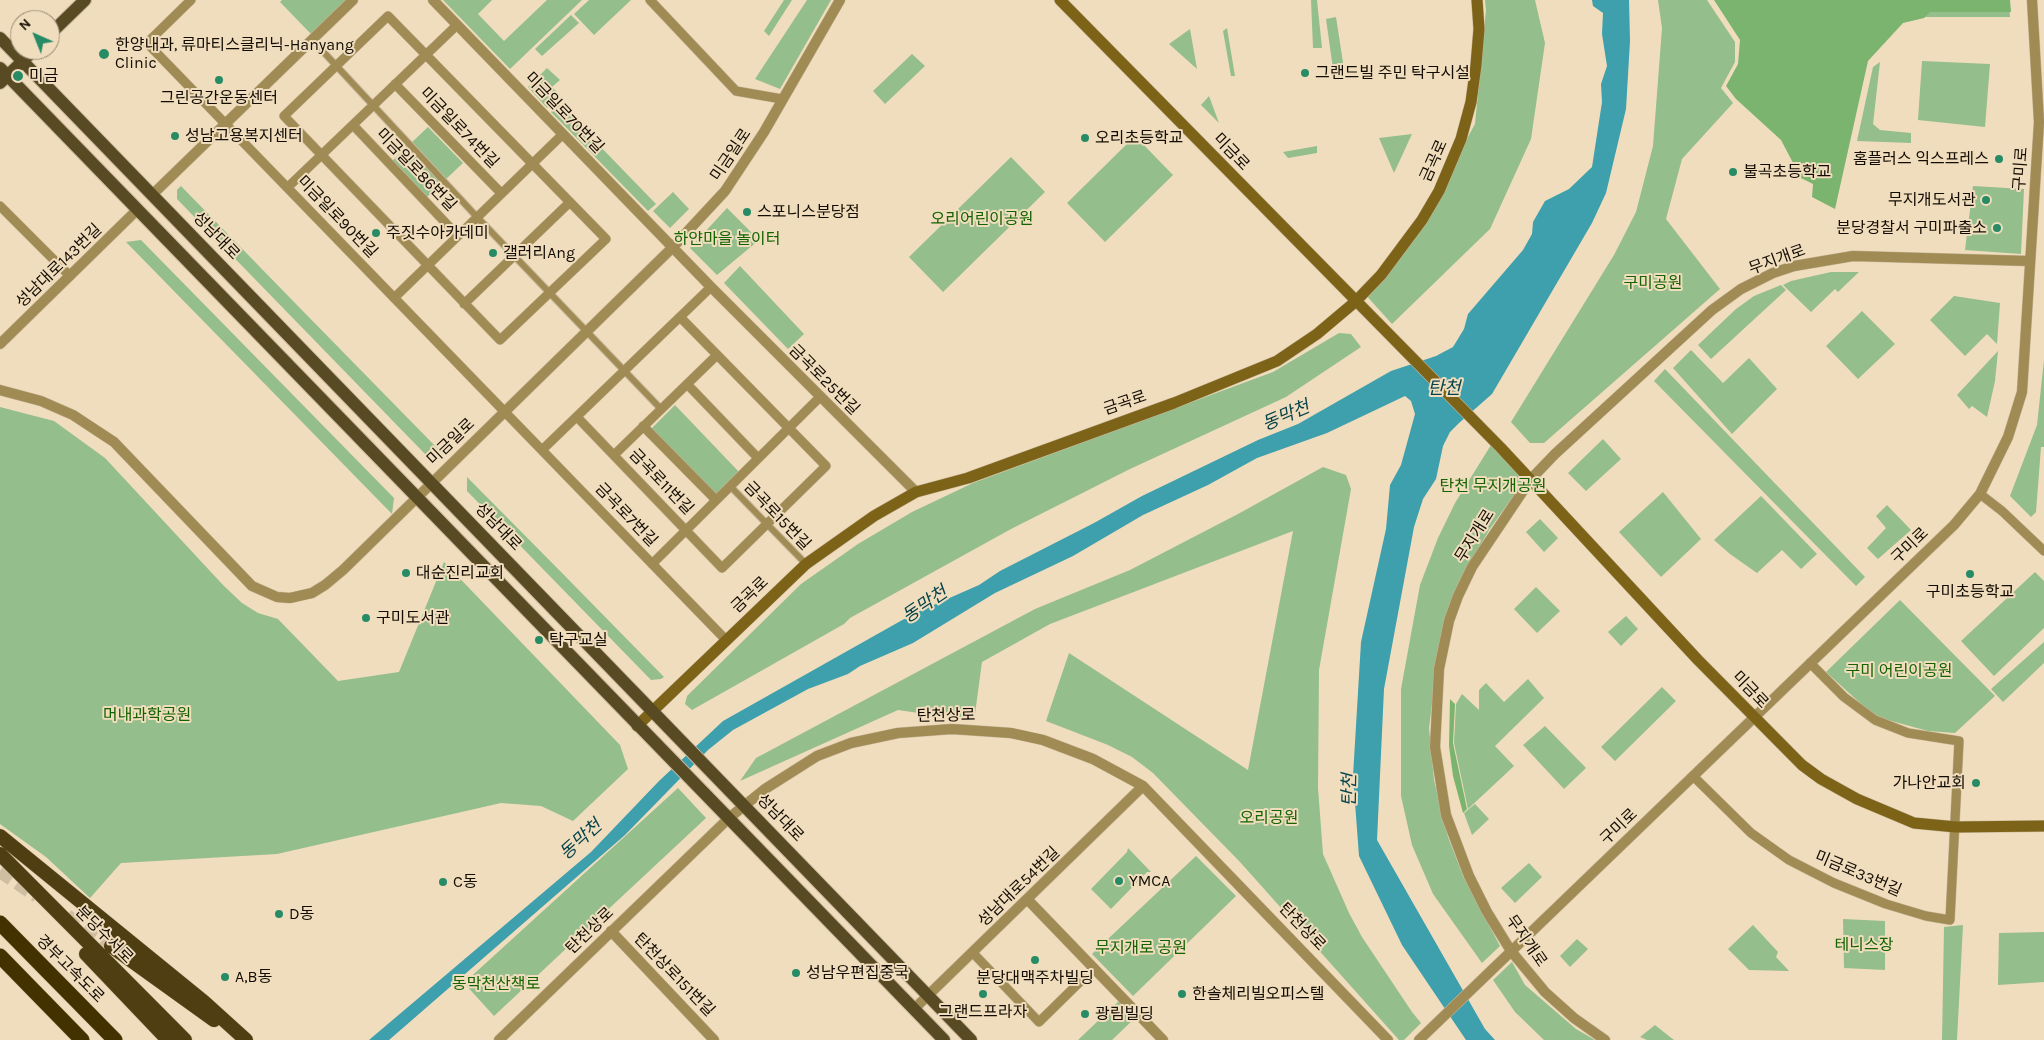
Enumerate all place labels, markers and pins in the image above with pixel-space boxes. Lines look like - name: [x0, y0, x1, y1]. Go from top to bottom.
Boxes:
- place label: 한양내과, 류마티스클리닉-Hanyang Clinic: [115, 35, 354, 73]
- marker: 한양내과, 류마티스클리닉-Hanyang Clinic: [97, 47, 111, 61]
- place label: 그랜드빌 주민 탁구시설: [1315, 63, 1470, 83]
- place label: 미금: [29, 66, 58, 86]
- marker: 그랜드빌 주민 탁구시설: [1299, 67, 1311, 79]
- marker: 미금: [11, 69, 25, 83]
- marker: 그린공간운동센터: [213, 74, 225, 86]
- place label: 그린공간운동센터: [160, 88, 278, 108]
- place label: 성남고용복지센터: [185, 126, 303, 146]
- place label: 오리초등학교: [1095, 128, 1183, 148]
- marker: 성남고용복지센터: [169, 130, 181, 142]
- marker: 오리초등학교: [1079, 132, 1091, 144]
- place label: 홈플러스 익스프레스: [1853, 149, 1989, 169]
- marker: 홈플러스 익스프레스: [1993, 153, 2005, 165]
- place label: 불곡초등학교: [1743, 162, 1831, 182]
- marker: 불곡초등학교: [1727, 166, 1739, 178]
- place label: 무지개도서관: [1888, 190, 1976, 210]
- marker: 무지개도서관: [1980, 194, 1992, 206]
- place label: 스포니스분당점: [757, 202, 860, 222]
- marker: 스포니스분당점: [741, 206, 753, 218]
- place label: 분당경찰서 구미파출소: [1836, 218, 1987, 238]
- marker: 분당경찰서 구미파출소: [1991, 222, 2003, 234]
- place label: 주짓수아카데미: [386, 223, 489, 243]
- marker: 주짓수아카데미: [370, 227, 382, 239]
- place label: 갤러리Ang: [503, 243, 575, 263]
- marker: 갤러리Ang: [487, 247, 499, 259]
- place label: 대순진리교회: [416, 563, 504, 583]
- marker: 대순진리교회: [400, 567, 412, 579]
- marker: 구미초등학교: [1964, 568, 1976, 580]
- place label: 구미초등학교: [1926, 582, 2014, 602]
- place label: 구미도서관: [376, 608, 450, 628]
- marker: 구미도서관: [360, 612, 372, 624]
- place label: 탁구교실: [549, 630, 608, 650]
- marker: 탁구교실: [533, 634, 545, 646]
- place label: 가나안교회: [1892, 773, 1966, 793]
- marker: 가나안교회: [1970, 777, 1982, 789]
- place label: YMCA: [1129, 871, 1170, 891]
- place label: C동: [453, 872, 478, 892]
- marker: YMCA: [1113, 875, 1125, 887]
- marker: C동: [437, 876, 449, 888]
- place label: D동: [289, 904, 314, 924]
- marker: D동: [273, 908, 285, 920]
- marker: 분당대맥주차빌딩: [1029, 954, 1041, 966]
- place label: 성남우편집중국: [806, 963, 909, 983]
- place label: A,B동: [235, 967, 272, 987]
- marker: 성남우편집중국: [790, 967, 802, 979]
- place label: 분당대맥주차빌딩: [976, 968, 1094, 988]
- marker: A,B동: [219, 971, 231, 983]
- place label: 한솔체리빌오피스텔: [1192, 984, 1324, 1004]
- marker: 그랜드프라자: [977, 988, 989, 1000]
- marker: 한솔체리빌오피스텔: [1176, 988, 1188, 1000]
- place label: 그랜드프라자: [939, 1002, 1027, 1022]
- place label: 광림빌딩: [1095, 1004, 1154, 1024]
- marker: 광림빌딩: [1079, 1008, 1091, 1020]

